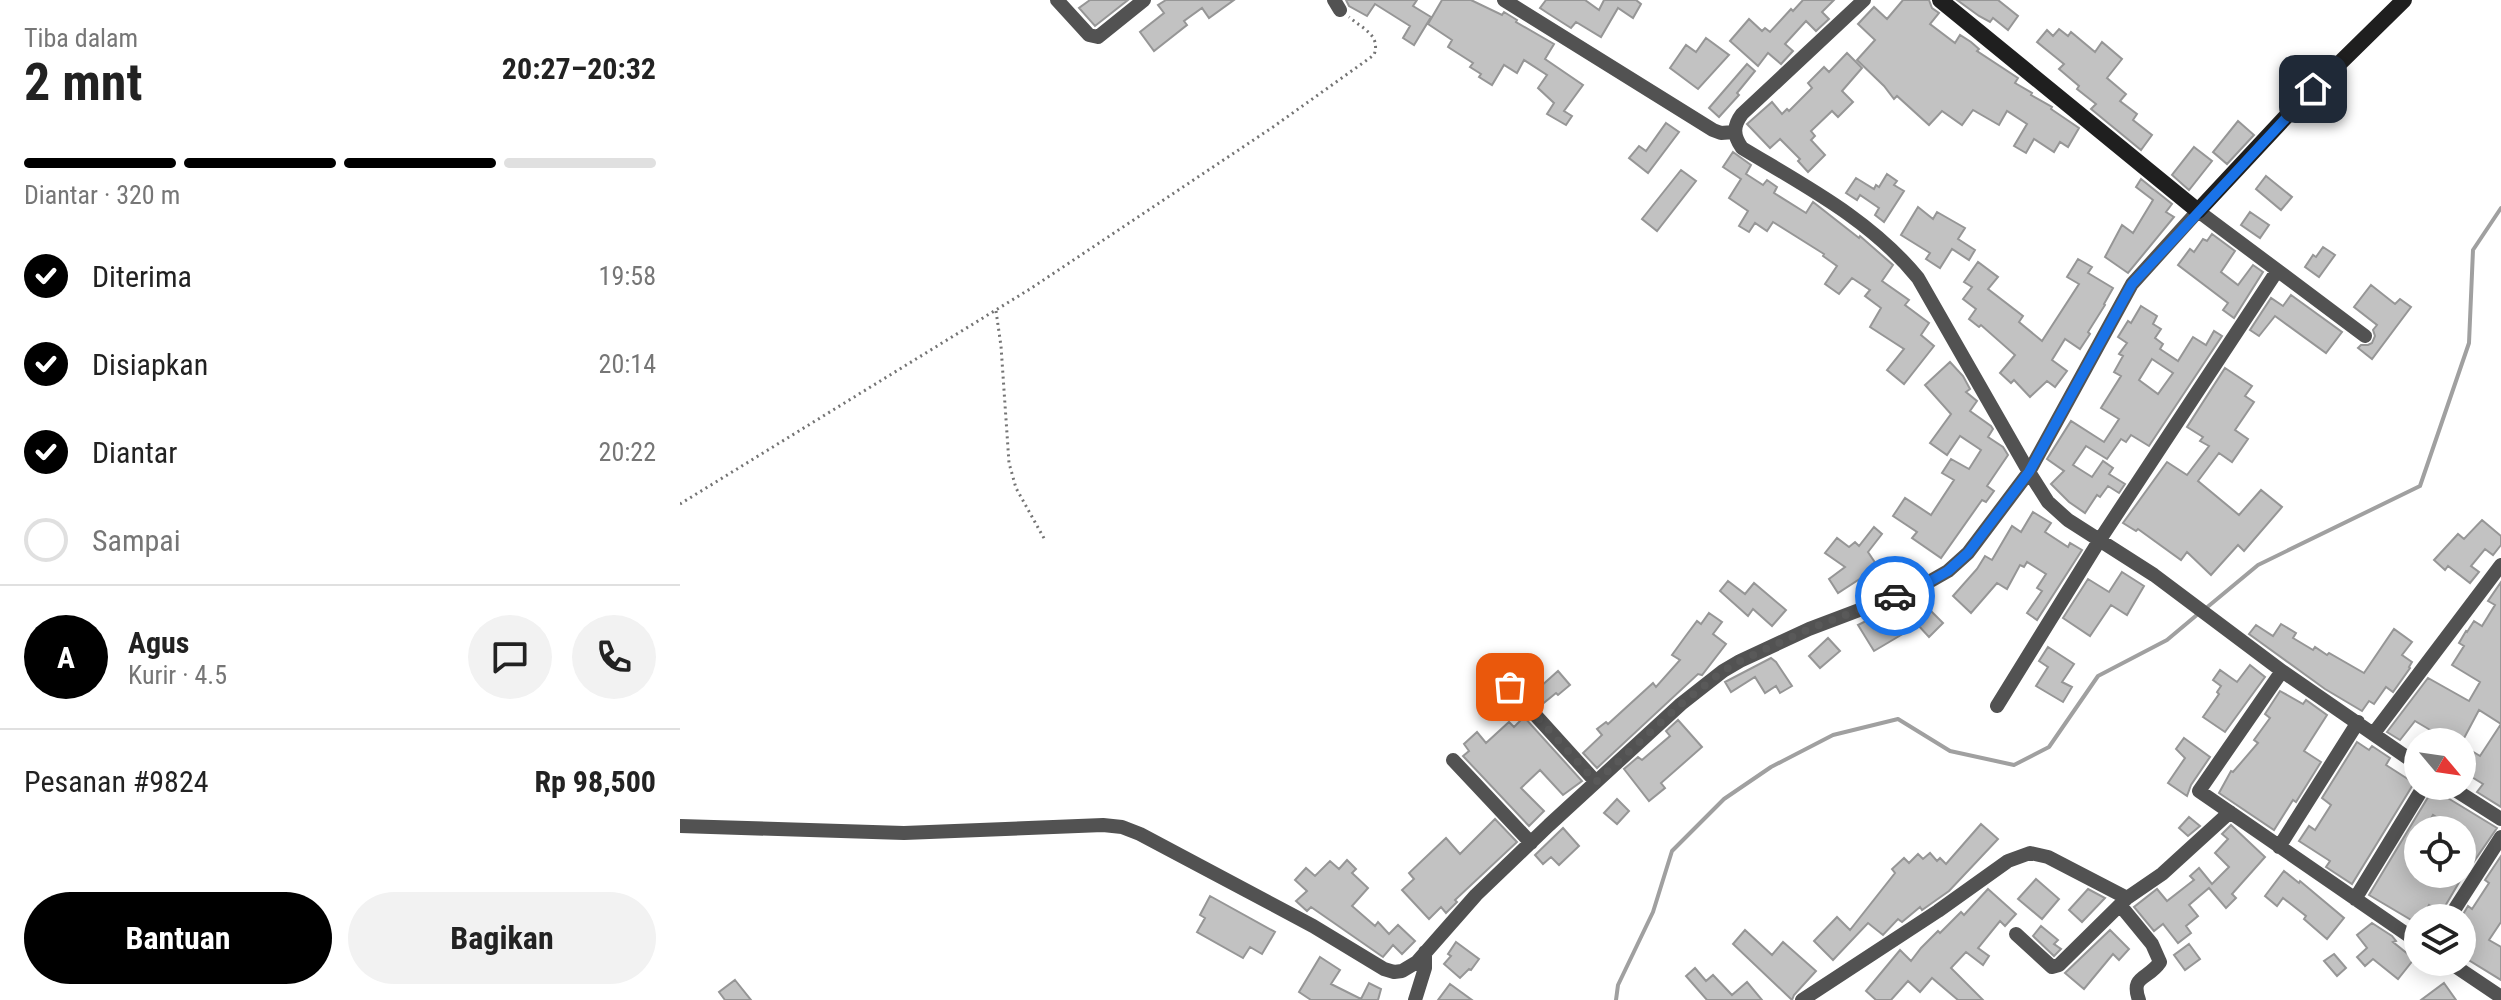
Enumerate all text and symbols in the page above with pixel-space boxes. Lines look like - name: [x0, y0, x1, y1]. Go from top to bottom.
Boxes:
- text: Tiba dalam: [24, 23, 138, 53]
- text: 20:27–20:32: [502, 51, 656, 86]
- text: 2 mnt: [24, 52, 142, 113]
- pin: [2279, 55, 2347, 123]
- icon: home: [2291, 67, 2335, 111]
- text: Diantar · 320 m: [24, 180, 180, 210]
- icon: check: [24, 254, 68, 298]
- text: Diterima: [92, 259, 192, 294]
- text: 19:58: [599, 261, 656, 291]
- icon: check: [24, 342, 68, 386]
- text: Disiapkan: [92, 347, 208, 382]
- text: 20:14: [599, 349, 656, 379]
- icon: check: [24, 430, 68, 474]
- text: Diantar: [92, 435, 177, 470]
- text: 20:22: [599, 437, 656, 467]
- text: Sampai: [92, 523, 181, 558]
- courier: [1855, 556, 1935, 636]
- icon: car: [1873, 574, 1917, 618]
- button: chat: [468, 615, 552, 699]
- button: phone: [572, 615, 656, 699]
- text: Agus: [128, 625, 189, 660]
- text: A: [57, 640, 75, 675]
- pin: [1476, 653, 1544, 721]
- text: Kurir · 4.5: [128, 660, 227, 690]
- icon: bag: [1488, 665, 1532, 709]
- north arrow: [2404, 728, 2476, 800]
- map controls: [2404, 728, 2476, 976]
- text: Pesanan #9824: [24, 764, 209, 799]
- text: Rp 98,500: [534, 764, 656, 799]
- button: locate: [2404, 816, 2476, 888]
- button: Bantuan: [24, 892, 332, 984]
- button: Bagikan: [348, 892, 656, 984]
- button: layers: [2404, 904, 2476, 976]

